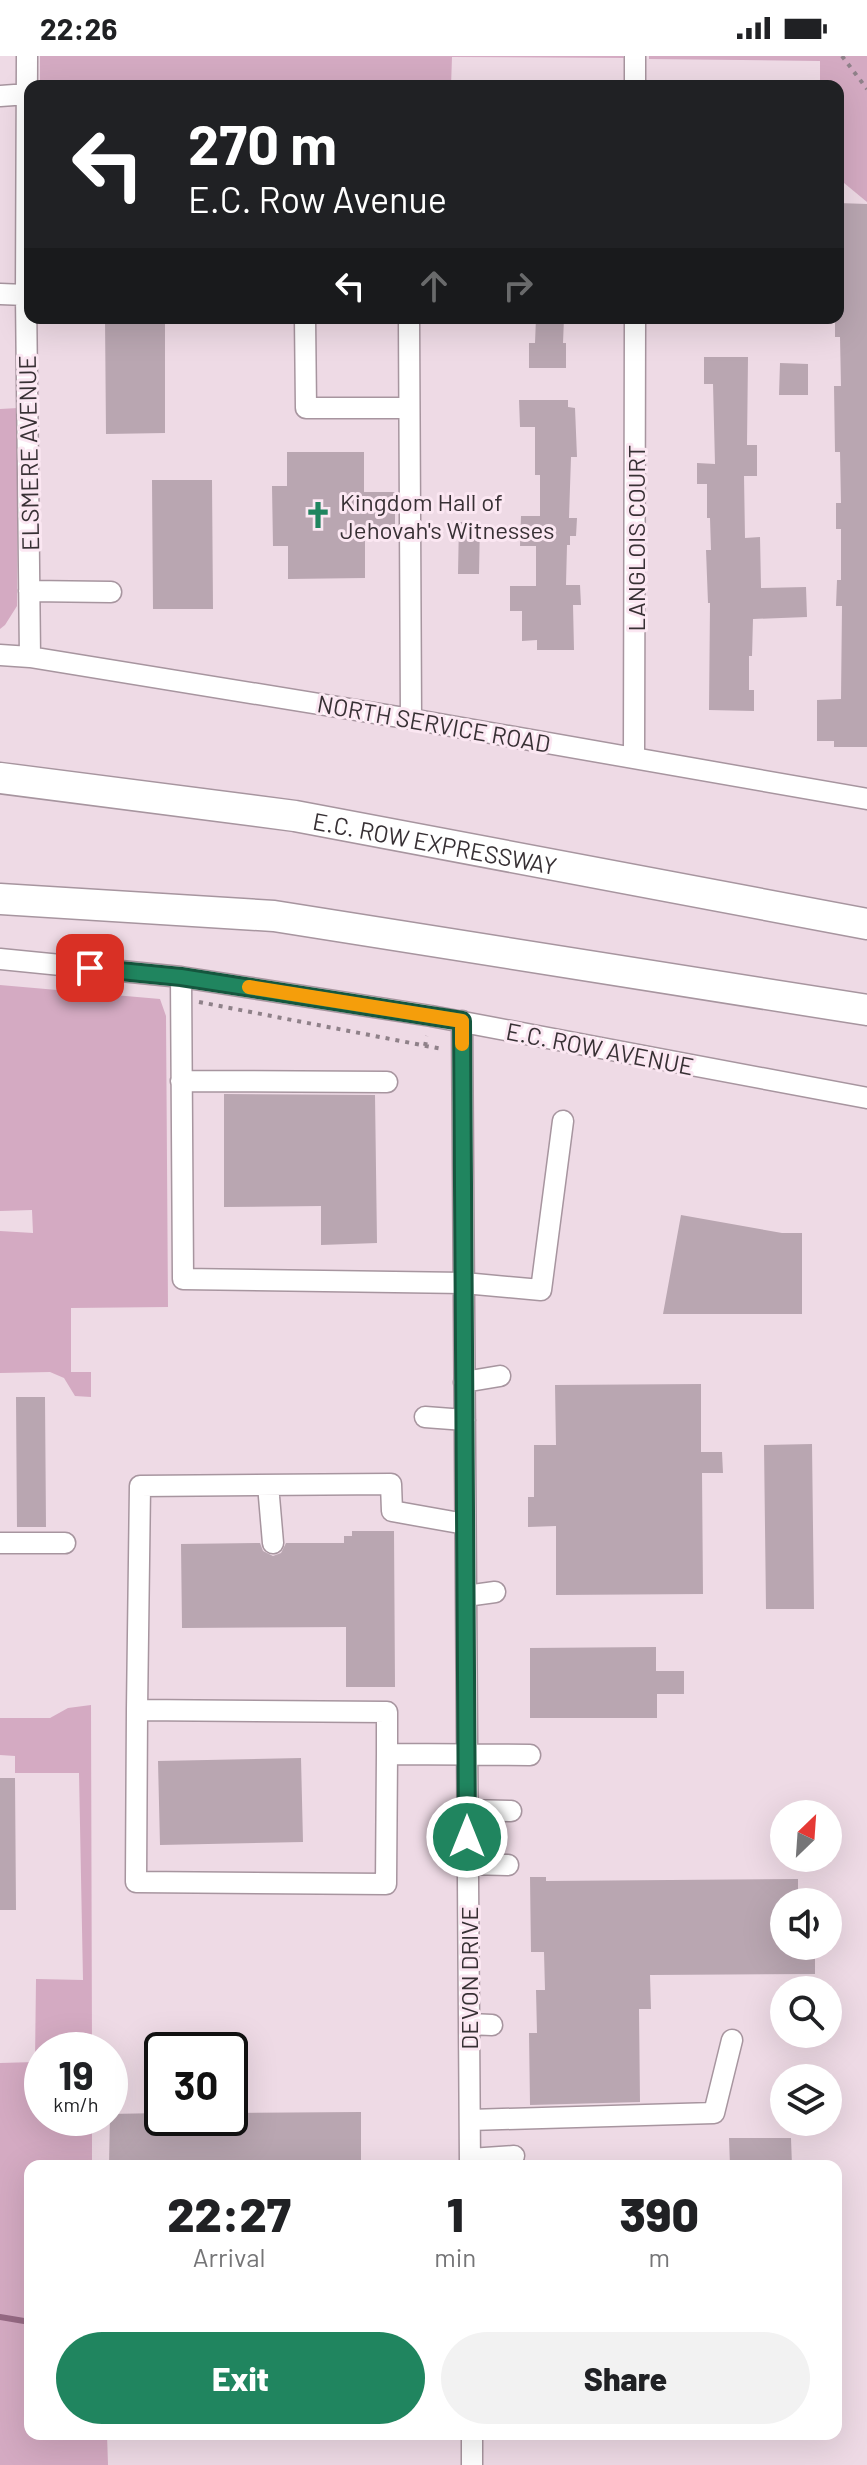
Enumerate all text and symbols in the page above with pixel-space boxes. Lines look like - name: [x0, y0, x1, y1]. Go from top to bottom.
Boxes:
- text: 22:26: [40, 10, 117, 46]
- text: 270 m: [188, 109, 337, 176]
- icon: left: [56, 112, 160, 216]
- text: E.C. Row Avenue: [188, 177, 447, 220]
- icon: left: [328, 264, 372, 308]
- icon: ahead: [412, 264, 456, 308]
- icon: right: [496, 264, 540, 308]
- street label: ELSMERE AVENUE: [12, 355, 44, 551]
- street label: LANGLOIS COURT: [621, 444, 650, 632]
- place label: Kingdom Hall of Jehovah's Witnesses: [340, 487, 555, 544]
- church icon: Kingdom Hall of Jehovah's Witnesses: [303, 500, 333, 530]
- street label: NORTH SERVICE ROAD: [315, 688, 553, 758]
- street label: E.C. ROW EXPRESSWAY: [311, 805, 559, 880]
- pin: [56, 934, 124, 1002]
- icon: arrive: [68, 946, 112, 990]
- street label: E.C. ROW AVENUE: [504, 1016, 696, 1080]
- position arrow: [425, 1795, 509, 1879]
- north arrow: [770, 1800, 842, 1872]
- map controls: [770, 1800, 842, 2136]
- button: sound: [770, 1888, 842, 1960]
- street label: DEVON DRIVE: [454, 1906, 483, 2050]
- button: search: [770, 1976, 842, 2048]
- speed limit sign: 30: [144, 2032, 248, 2136]
- text: 19: [58, 2050, 94, 2098]
- button: layers: [770, 2064, 842, 2136]
- text: km/h: [53, 2092, 99, 2116]
- text: 22:27: [167, 2184, 291, 2242]
- text: 1: [447, 2184, 464, 2242]
- text: 390: [619, 2184, 699, 2242]
- text: Arrival: [193, 2241, 265, 2272]
- text: min: [434, 2241, 476, 2272]
- text: m: [648, 2241, 670, 2272]
- button: Exit: [56, 2332, 425, 2424]
- button: Share: [441, 2332, 810, 2424]

